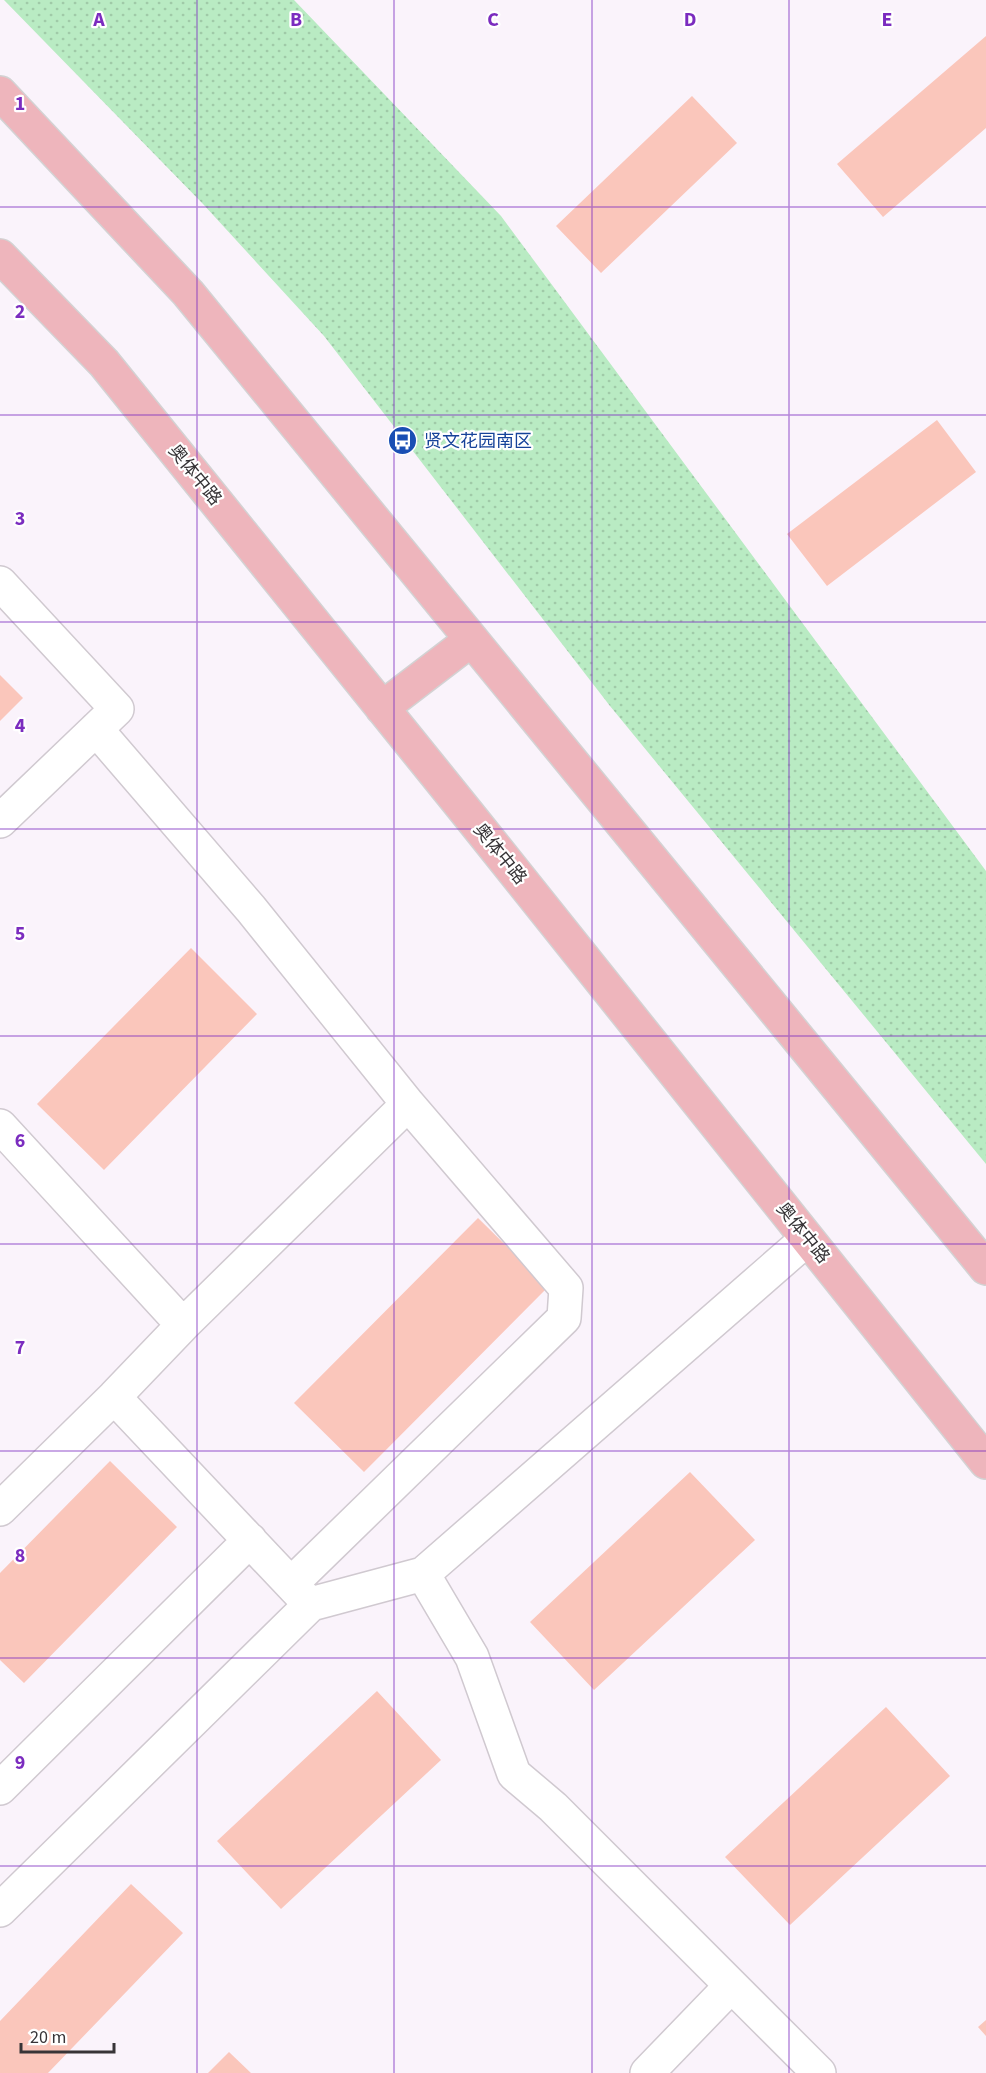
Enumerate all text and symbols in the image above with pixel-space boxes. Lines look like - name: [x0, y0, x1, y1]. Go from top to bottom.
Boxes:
- text: A: [92, 6, 105, 34]
- text: B: [290, 6, 302, 34]
- text: C: [487, 6, 499, 34]
- text: D: [684, 6, 696, 34]
- text: E: [882, 6, 892, 34]
- text: 1: [15, 90, 25, 118]
- text: 2: [15, 298, 25, 326]
- bus stop icon: 贤文花园南区: [387, 425, 419, 457]
- place label: 贤文花园南区: [424, 429, 532, 454]
- street label: 奥体中路: [163, 439, 227, 511]
- text: 3: [15, 505, 25, 533]
- text: 4: [15, 712, 26, 740]
- street label: 奥体中路: [468, 818, 532, 890]
- text: 5: [15, 920, 25, 948]
- text: 6: [15, 1127, 25, 1155]
- street label: 奥体中路: [771, 1197, 835, 1269]
- text: 7: [15, 1334, 25, 1362]
- text: 8: [15, 1542, 25, 1570]
- text: 9: [15, 1749, 25, 1777]
- scale bar: [21, 2016, 114, 2054]
- text: 20 m: [30, 2025, 66, 2050]

